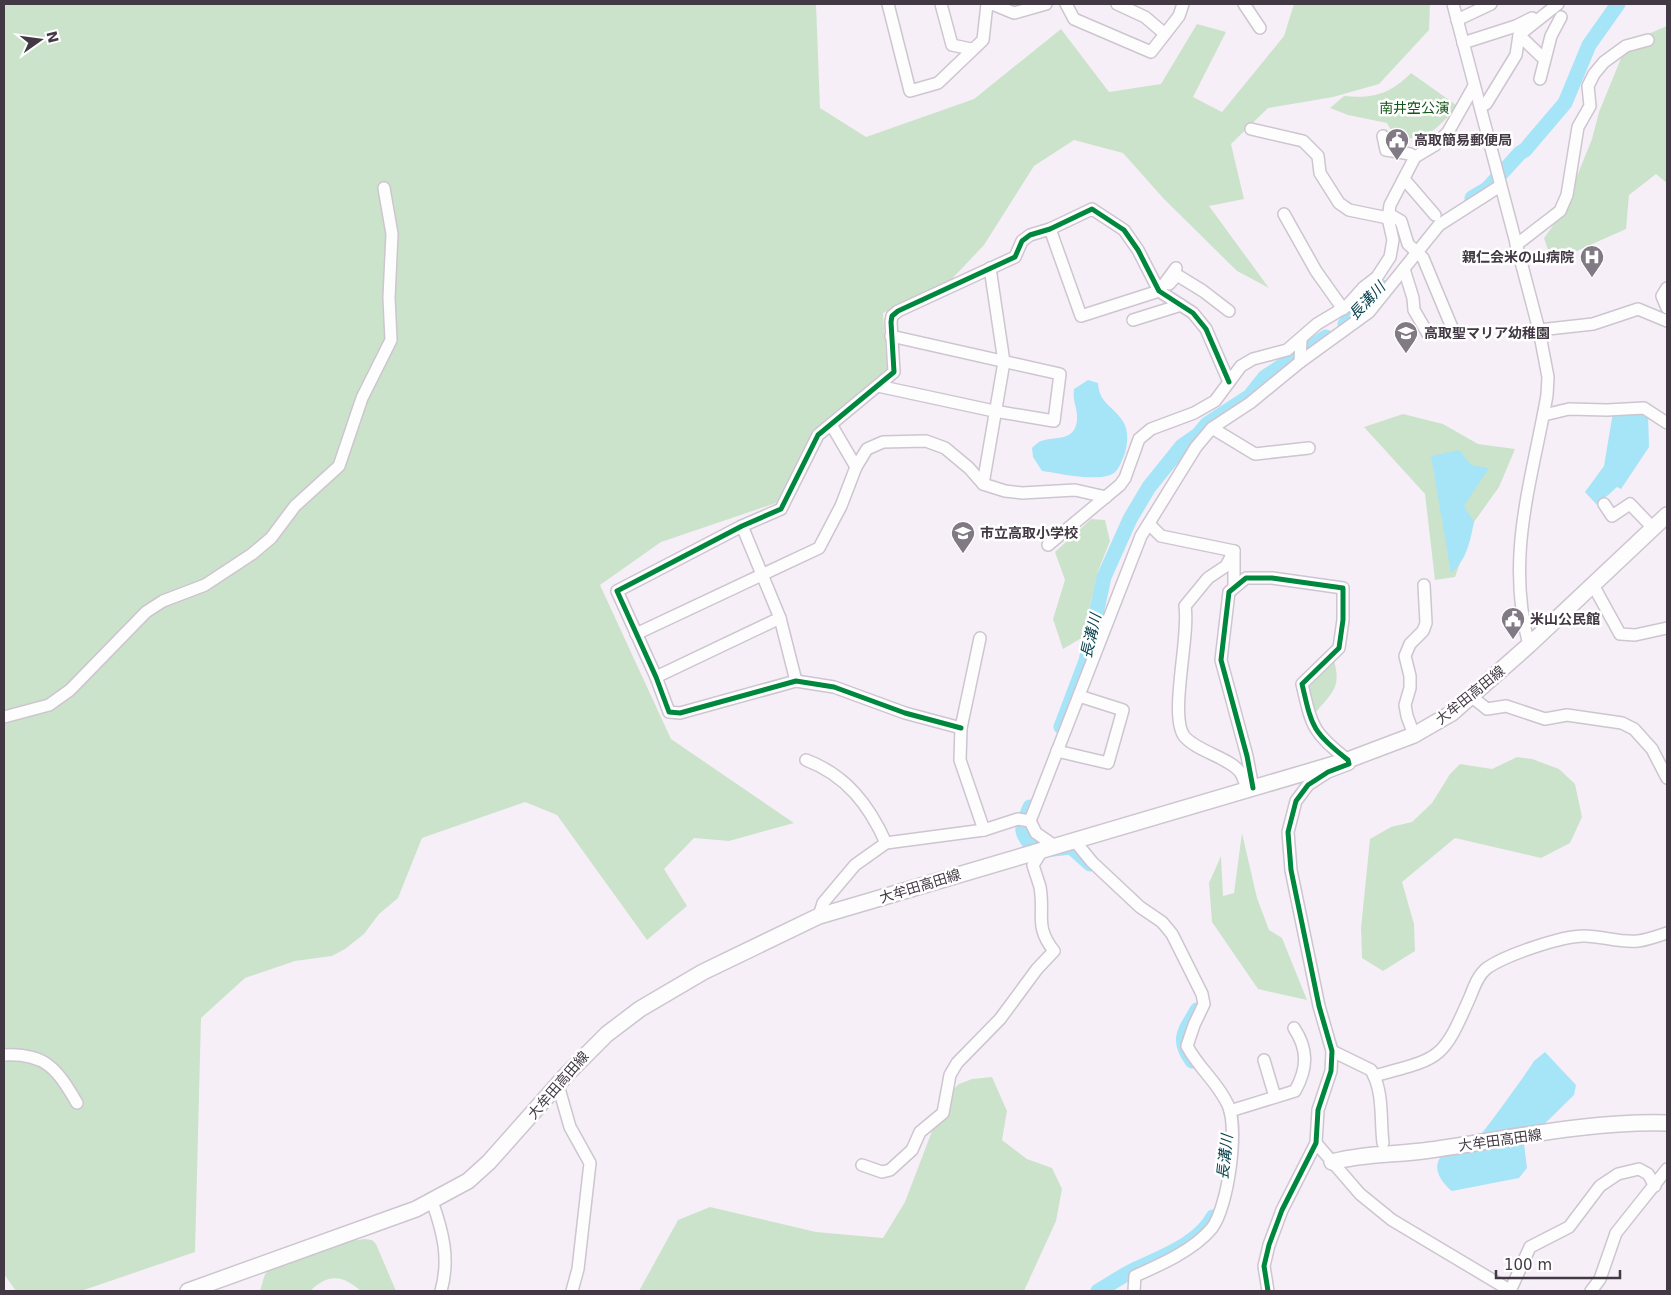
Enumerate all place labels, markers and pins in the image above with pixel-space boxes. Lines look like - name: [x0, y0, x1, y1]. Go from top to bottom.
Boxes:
- public building icon: 高取簡易郵便局: [1384, 127, 1410, 161]
- place label: 高取簡易郵便局: [1414, 132, 1512, 148]
- hospital icon: 親仁会米の山病院: [1579, 244, 1605, 278]
- place label: 親仁会米の山病院: [1462, 249, 1574, 265]
- school or university icon: 高取聖マリア幼稚園: [1393, 320, 1419, 354]
- place label: 高取聖マリア幼稚園: [1424, 325, 1550, 341]
- school or university icon: 市立高取小学校: [950, 520, 976, 554]
- place label: 市立高取小学校: [980, 525, 1078, 541]
- public building icon: 米山公民館: [1500, 606, 1526, 640]
- place label: 米山公民館: [1530, 611, 1600, 627]

